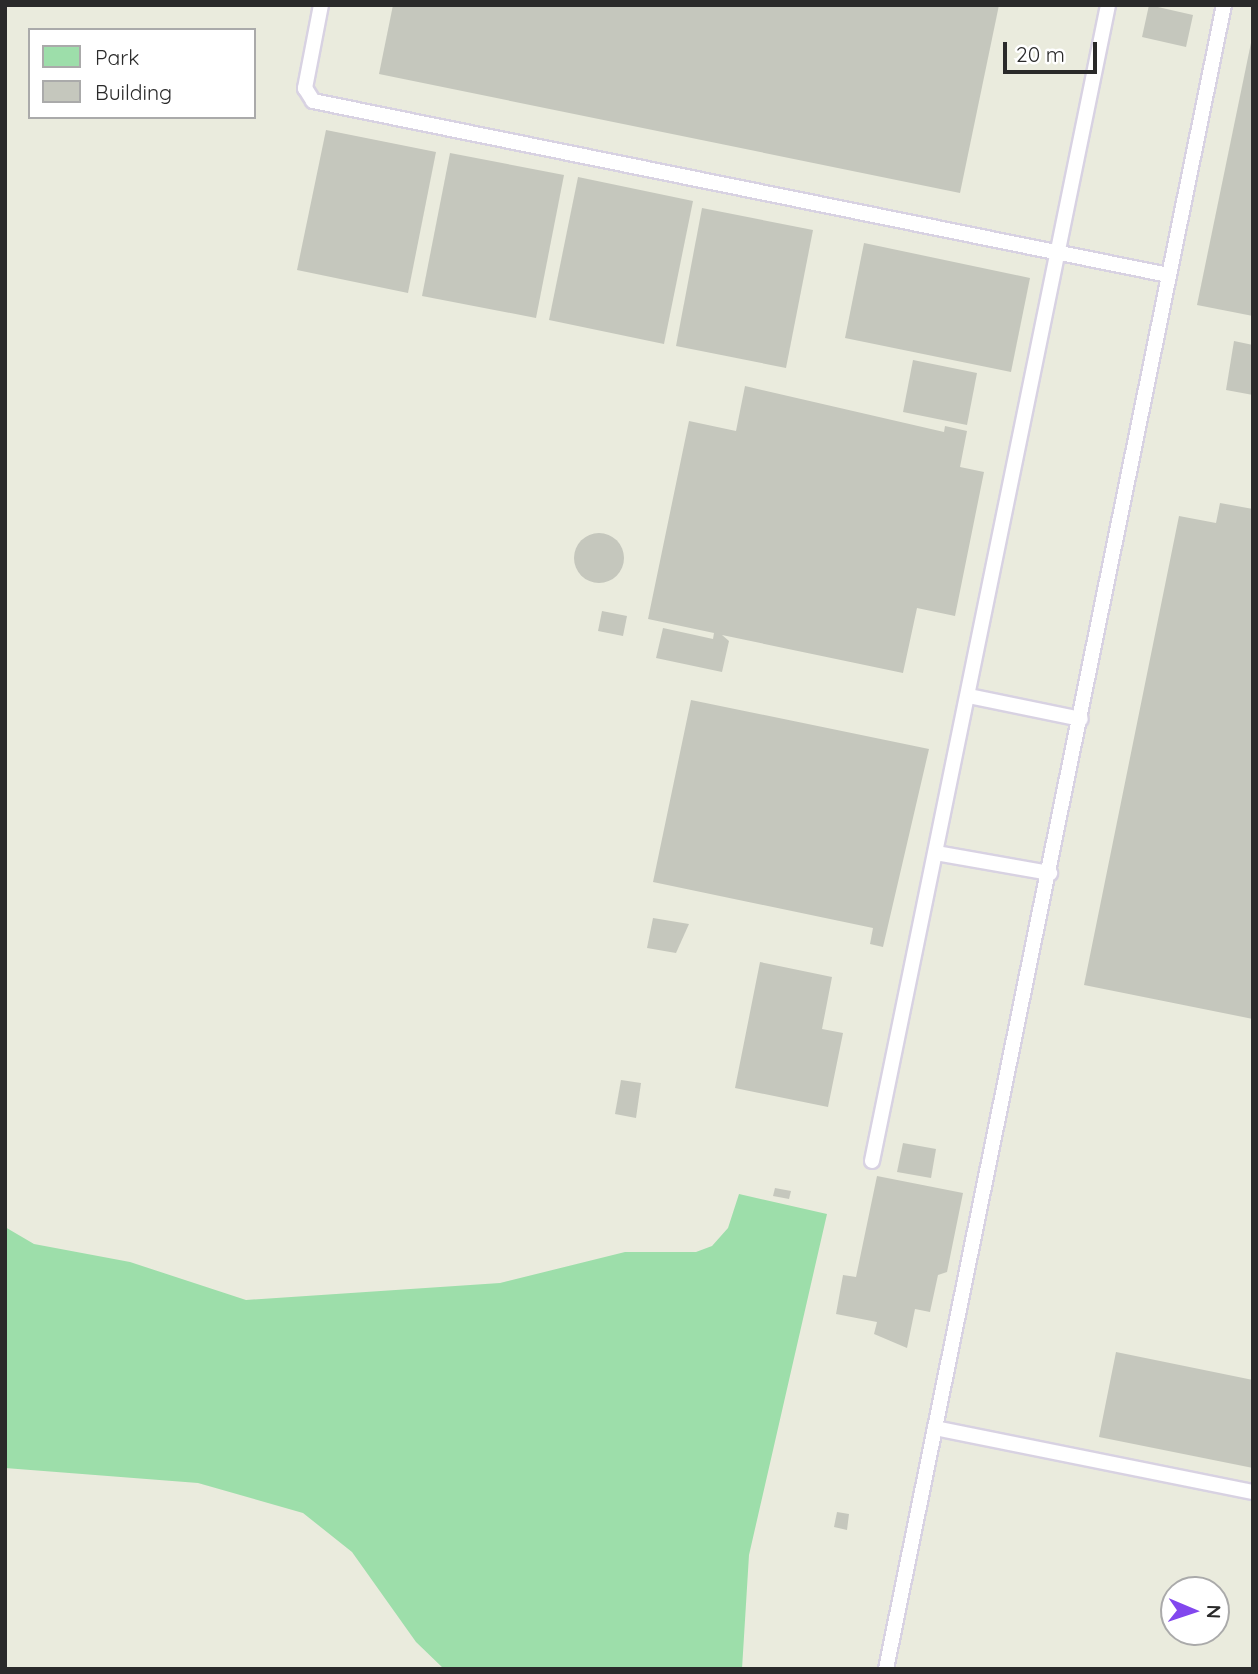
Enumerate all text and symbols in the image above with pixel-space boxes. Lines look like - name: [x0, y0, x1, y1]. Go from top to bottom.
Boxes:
- legend: [28, 28, 256, 119]
- scale bar: [1006, 28, 1100, 72]
- text: 20 m: [1016, 41, 1065, 67]
- text: Park: [95, 44, 139, 70]
- text: Building: [95, 79, 172, 105]
- north arrow: [1160, 1576, 1230, 1646]
- text: N: [1202, 1604, 1226, 1619]

